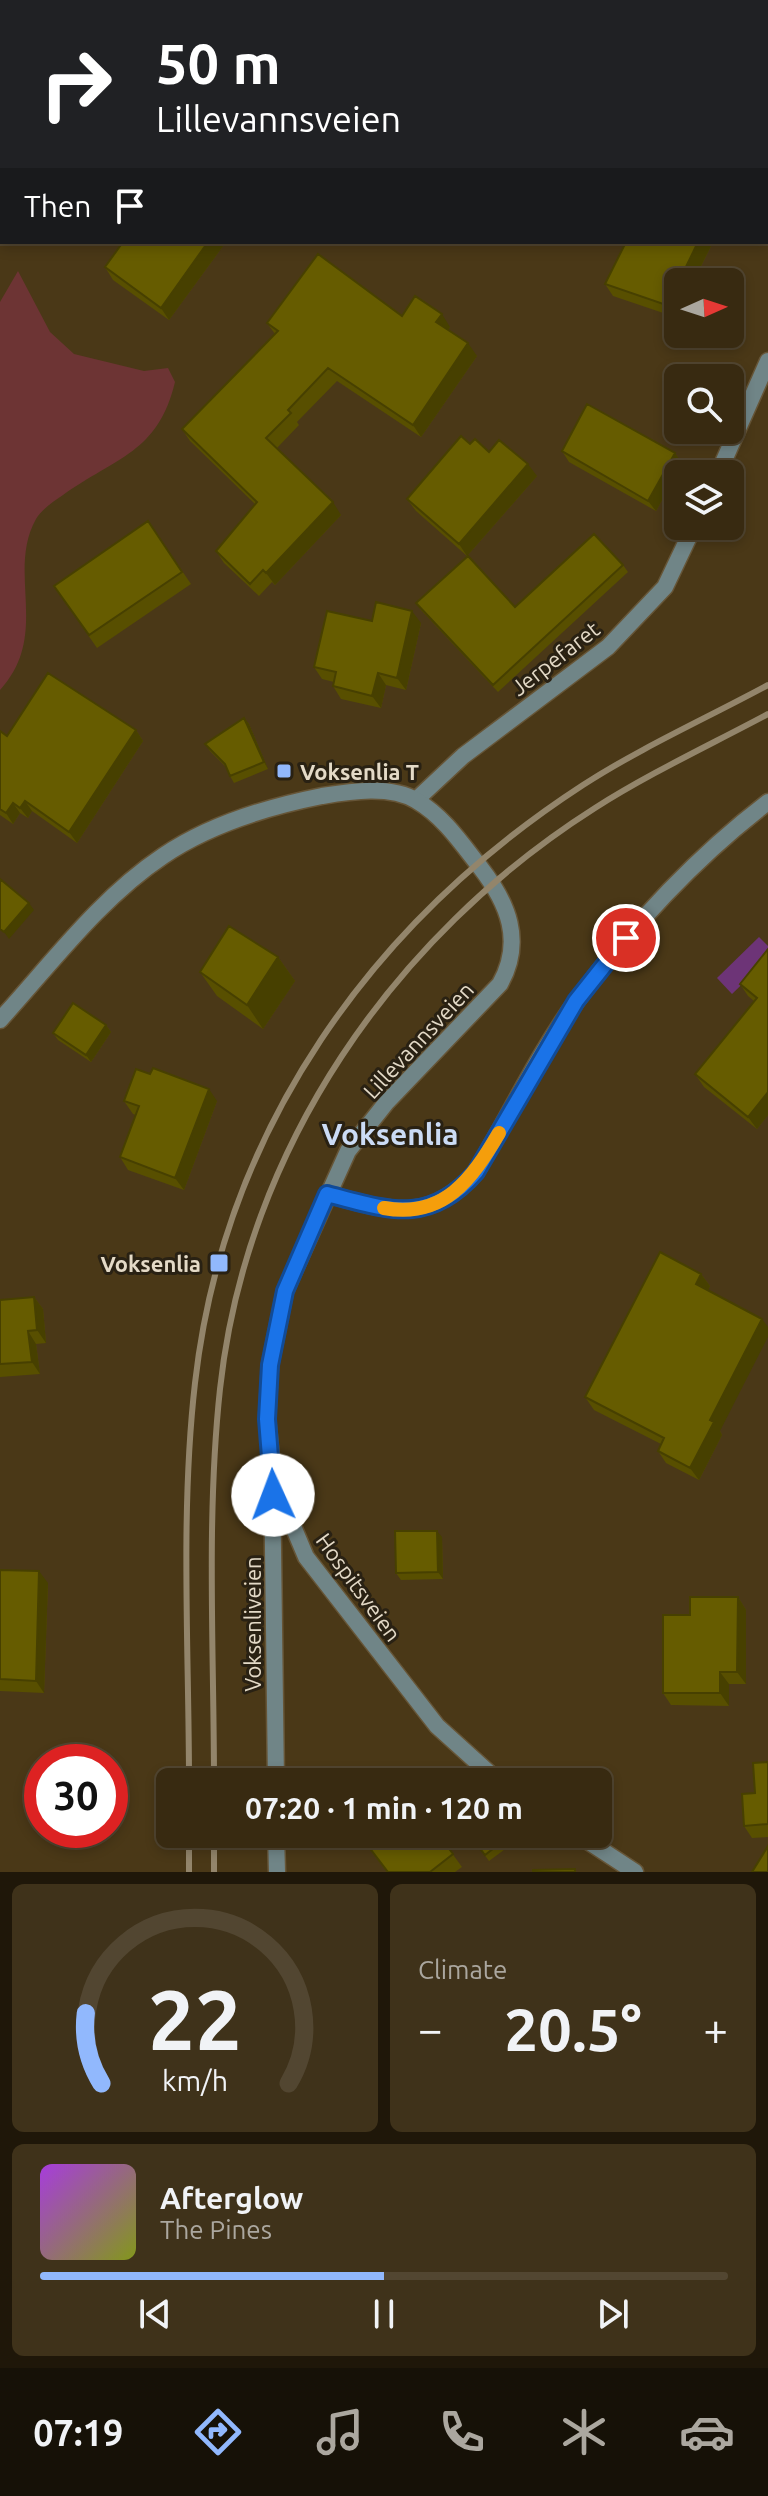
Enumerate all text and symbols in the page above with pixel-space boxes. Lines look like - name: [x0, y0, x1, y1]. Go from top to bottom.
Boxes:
- icon: right: [24, 32, 128, 136]
- text: 50 m: [156, 32, 281, 95]
- text: Lillevannsveien: [156, 98, 401, 139]
- icon: arrive: [108, 184, 152, 228]
- text: Then: [24, 189, 92, 223]
- north arrow: [664, 268, 744, 348]
- map controls: [664, 268, 744, 540]
- button: search: [664, 364, 744, 444]
- button: layers: [664, 460, 744, 540]
- street label: Jerpefaret: [506, 616, 604, 700]
- place label: Voksenlia T: [300, 759, 419, 784]
- marker: Voksenlia T: [275, 762, 293, 780]
- pin: [592, 904, 660, 972]
- icon: arrive: [604, 916, 648, 960]
- street label: Lillevannsveien: [358, 977, 478, 1103]
- district label: Voksenlia: [321, 1117, 459, 1151]
- place label: Voksenlia: [100, 1251, 201, 1276]
- marker: Voksenlia: [208, 1252, 230, 1274]
- position arrow: [231, 1453, 315, 1537]
- street label: Hospitsveien: [312, 1528, 406, 1646]
- street label: Voksenliveien: [240, 1556, 265, 1692]
- speed limit sign: 30: [24, 1744, 128, 1848]
- text: 07:20 · 1 min · 120 m: [245, 1791, 523, 1825]
- text: Climate: [418, 1955, 507, 1984]
- text: 22: [148, 1972, 242, 2066]
- text: 20.5°: [504, 1995, 642, 2062]
- text: −: [418, 2004, 443, 2053]
- text: +: [703, 2004, 728, 2053]
- text: km/h: [162, 2064, 228, 2096]
- text: Afterglow: [160, 2181, 303, 2215]
- text: The Pines: [160, 2215, 272, 2244]
- icon: previous: [133, 2292, 177, 2336]
- icon: pause: [362, 2292, 406, 2336]
- icon: next: [591, 2292, 635, 2336]
- icon: directions: [190, 2404, 246, 2460]
- icon: music: [312, 2404, 368, 2460]
- icon: phone: [434, 2404, 490, 2460]
- icon: climate: [556, 2404, 612, 2460]
- icon: car: [679, 2404, 735, 2460]
- text: 07:19: [33, 2412, 123, 2453]

